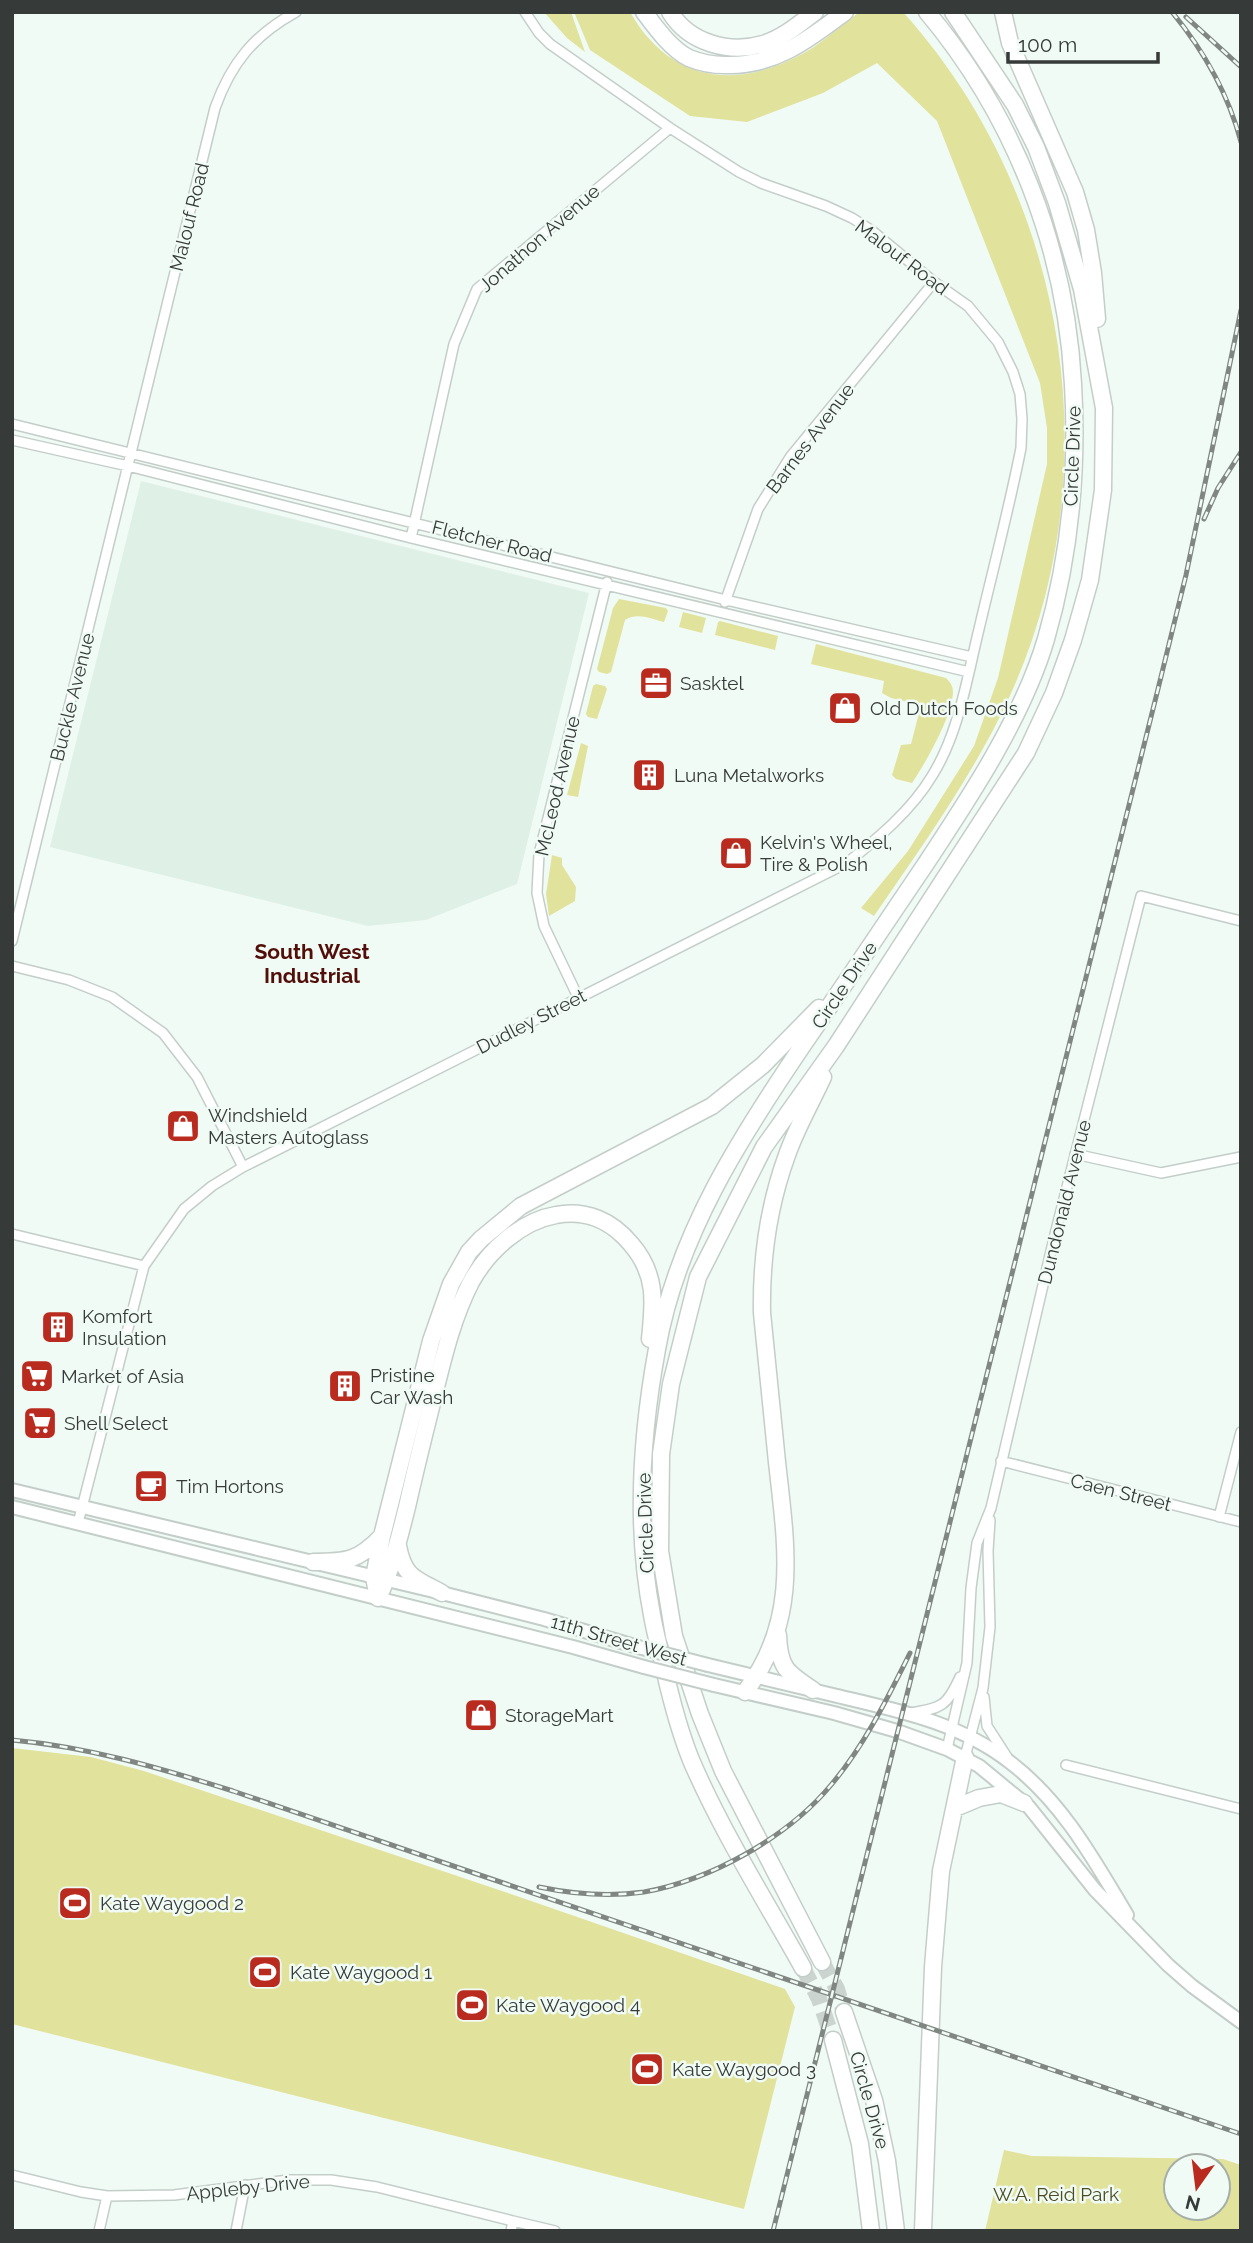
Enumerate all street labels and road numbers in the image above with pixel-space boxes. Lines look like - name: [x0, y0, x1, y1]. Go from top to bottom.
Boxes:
- street label: Malouf Road: [165, 161, 213, 273]
- street label: Jonathon Avenue: [474, 180, 604, 296]
- street label: Malouf Road: [851, 215, 953, 299]
- street label: Barnes Avenue: [761, 379, 859, 497]
- street label: Circle Drive: [1059, 405, 1085, 507]
- street label: Fletcher Road: [430, 515, 554, 567]
- street label: Buckle Avenue: [45, 630, 99, 764]
- street label: McLeod Avenue: [530, 714, 584, 858]
- street label: Circle Drive: [807, 937, 881, 1033]
- street label: Dudley Street: [473, 984, 590, 1058]
- street label: Dundonald Avenue: [1033, 1118, 1095, 1286]
- street label: Caen Street: [1068, 1469, 1174, 1515]
- street label: Circle Drive: [632, 1472, 658, 1574]
- street label: 11th Street West: [548, 1610, 690, 1670]
- street label: Circle Drive: [846, 2049, 894, 2151]
- street label: Appleby Drive: [185, 2170, 311, 2204]

